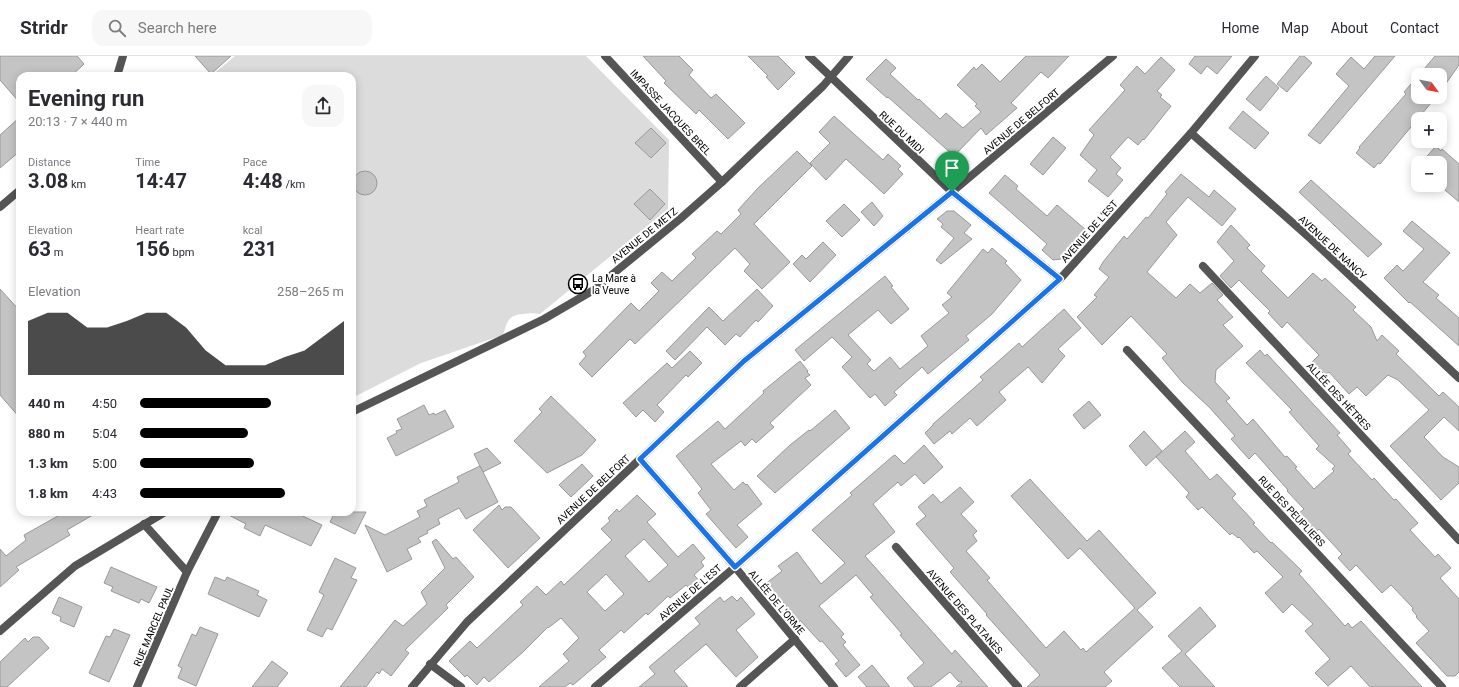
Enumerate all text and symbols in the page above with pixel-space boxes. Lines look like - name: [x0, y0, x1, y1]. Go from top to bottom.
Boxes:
- search box: [92, 10, 372, 46]
- text: Stridr: [20, 16, 68, 39]
- icon: search: [106, 17, 128, 39]
- text: Search here: [138, 19, 217, 37]
- text: Home: [1221, 20, 1259, 36]
- text: Map: [1281, 20, 1309, 36]
- text: About: [1331, 20, 1368, 36]
- text: Contact: [1390, 20, 1439, 36]
- street label: IMPASSE JACQUES BREL: [628, 67, 714, 158]
- north arrow: [1411, 68, 1447, 104]
- map controls: [1411, 68, 1447, 192]
- button: share: [302, 85, 344, 127]
- text: Evening run: [28, 86, 144, 111]
- street label: AVENUE DE BELFORT: [981, 86, 1062, 156]
- street label: RUE DU MIDI: [877, 109, 926, 156]
- button: +: [1411, 112, 1447, 148]
- text: 20:13 · 7 × 440 m: [28, 114, 127, 129]
- pin: [935, 151, 969, 192]
- text: Distance: [28, 156, 71, 169]
- text: Time: [135, 156, 160, 169]
- text: Pace: [243, 156, 267, 169]
- button: −: [1411, 156, 1447, 192]
- icon: arrive: [941, 157, 963, 179]
- text: 3.08: [28, 169, 68, 193]
- text: 14:47: [135, 169, 187, 193]
- text: 4:48: [243, 169, 283, 193]
- text: km: [68, 178, 86, 191]
- text: /km: [283, 178, 305, 191]
- street label: AVENUE DE L'EST: [1059, 198, 1120, 265]
- street label: AVENUE DE METZ: [609, 206, 679, 265]
- street label: AVENUE DE NANCY: [1297, 213, 1369, 281]
- text: Elevation: [28, 224, 73, 237]
- text: Heart rate: [135, 224, 184, 237]
- text: kcal: [243, 224, 263, 237]
- text: 63: [28, 237, 51, 261]
- text: 156: [135, 237, 170, 261]
- text: 231: [243, 237, 277, 261]
- text: m: [51, 246, 63, 259]
- text: bpm: [170, 246, 195, 259]
- bus stop icon: La Mare à la Veuve: [567, 273, 589, 295]
- place label: La Mare à la Veuve: [592, 273, 636, 296]
- text: Elevation: [28, 284, 81, 299]
- text: 258–265 m: [277, 284, 344, 299]
- street label: ALLÉE DES HÊTRES: [1304, 360, 1374, 432]
- text: 440 m: [28, 396, 65, 411]
- text: 4:50: [92, 396, 117, 411]
- text: 880 m: [28, 426, 65, 441]
- text: 5:04: [92, 426, 117, 441]
- street label: AVENUE DE BELFORT: [554, 453, 632, 526]
- text: 1.3 km: [28, 456, 68, 471]
- text: 5:00: [92, 456, 117, 471]
- street label: RUE DES PEUPLIERS: [1256, 474, 1327, 549]
- text: 1.8 km: [28, 486, 68, 501]
- text: 4:43: [92, 486, 117, 501]
- street label: AVENUE DE L'EST: [657, 562, 724, 623]
- street label: ALLÉE DE L'ORME: [747, 567, 808, 637]
- street label: AVENUE DES PLATANES: [925, 567, 1005, 656]
- street label: RUE MARCEL PAUL: [132, 584, 176, 668]

